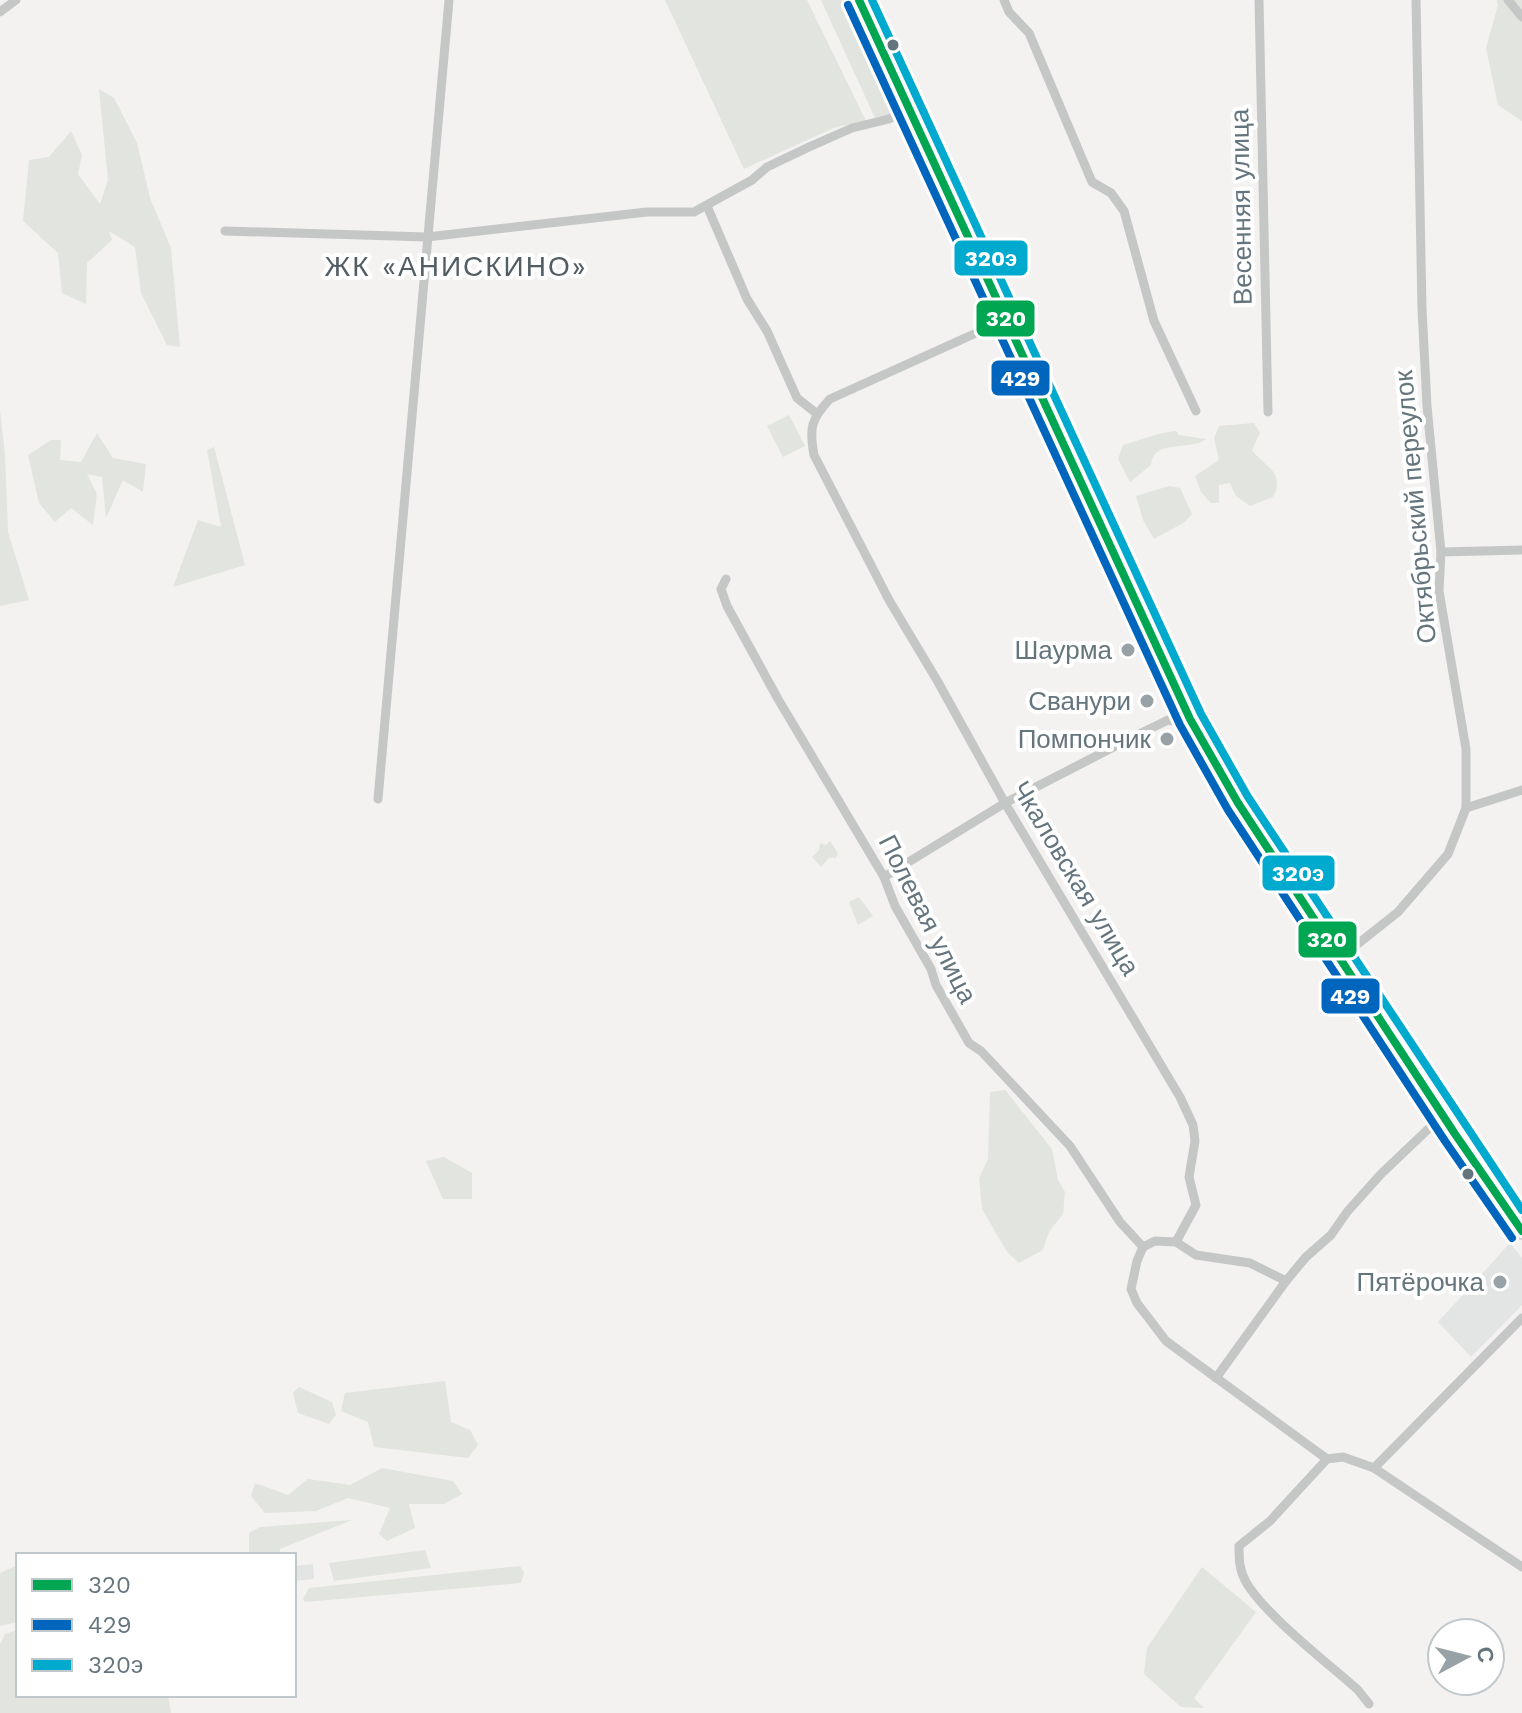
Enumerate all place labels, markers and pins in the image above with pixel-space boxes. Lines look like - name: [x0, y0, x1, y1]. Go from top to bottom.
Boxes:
- unlabelled marker: [885, 37, 901, 53]
- place label: Шаурма: [1015, 635, 1113, 665]
- marker: Шаурма: [1119, 641, 1137, 659]
- place label: Сванури: [1028, 686, 1131, 716]
- marker: Сванури: [1138, 692, 1156, 710]
- place label: Помпончик: [1018, 724, 1152, 754]
- marker: Помпончик: [1158, 730, 1176, 748]
- unlabelled marker: [1460, 1166, 1476, 1182]
- place label: Пятёрочка: [1357, 1267, 1485, 1297]
- marker: Пятёрочка: [1491, 1273, 1509, 1291]

